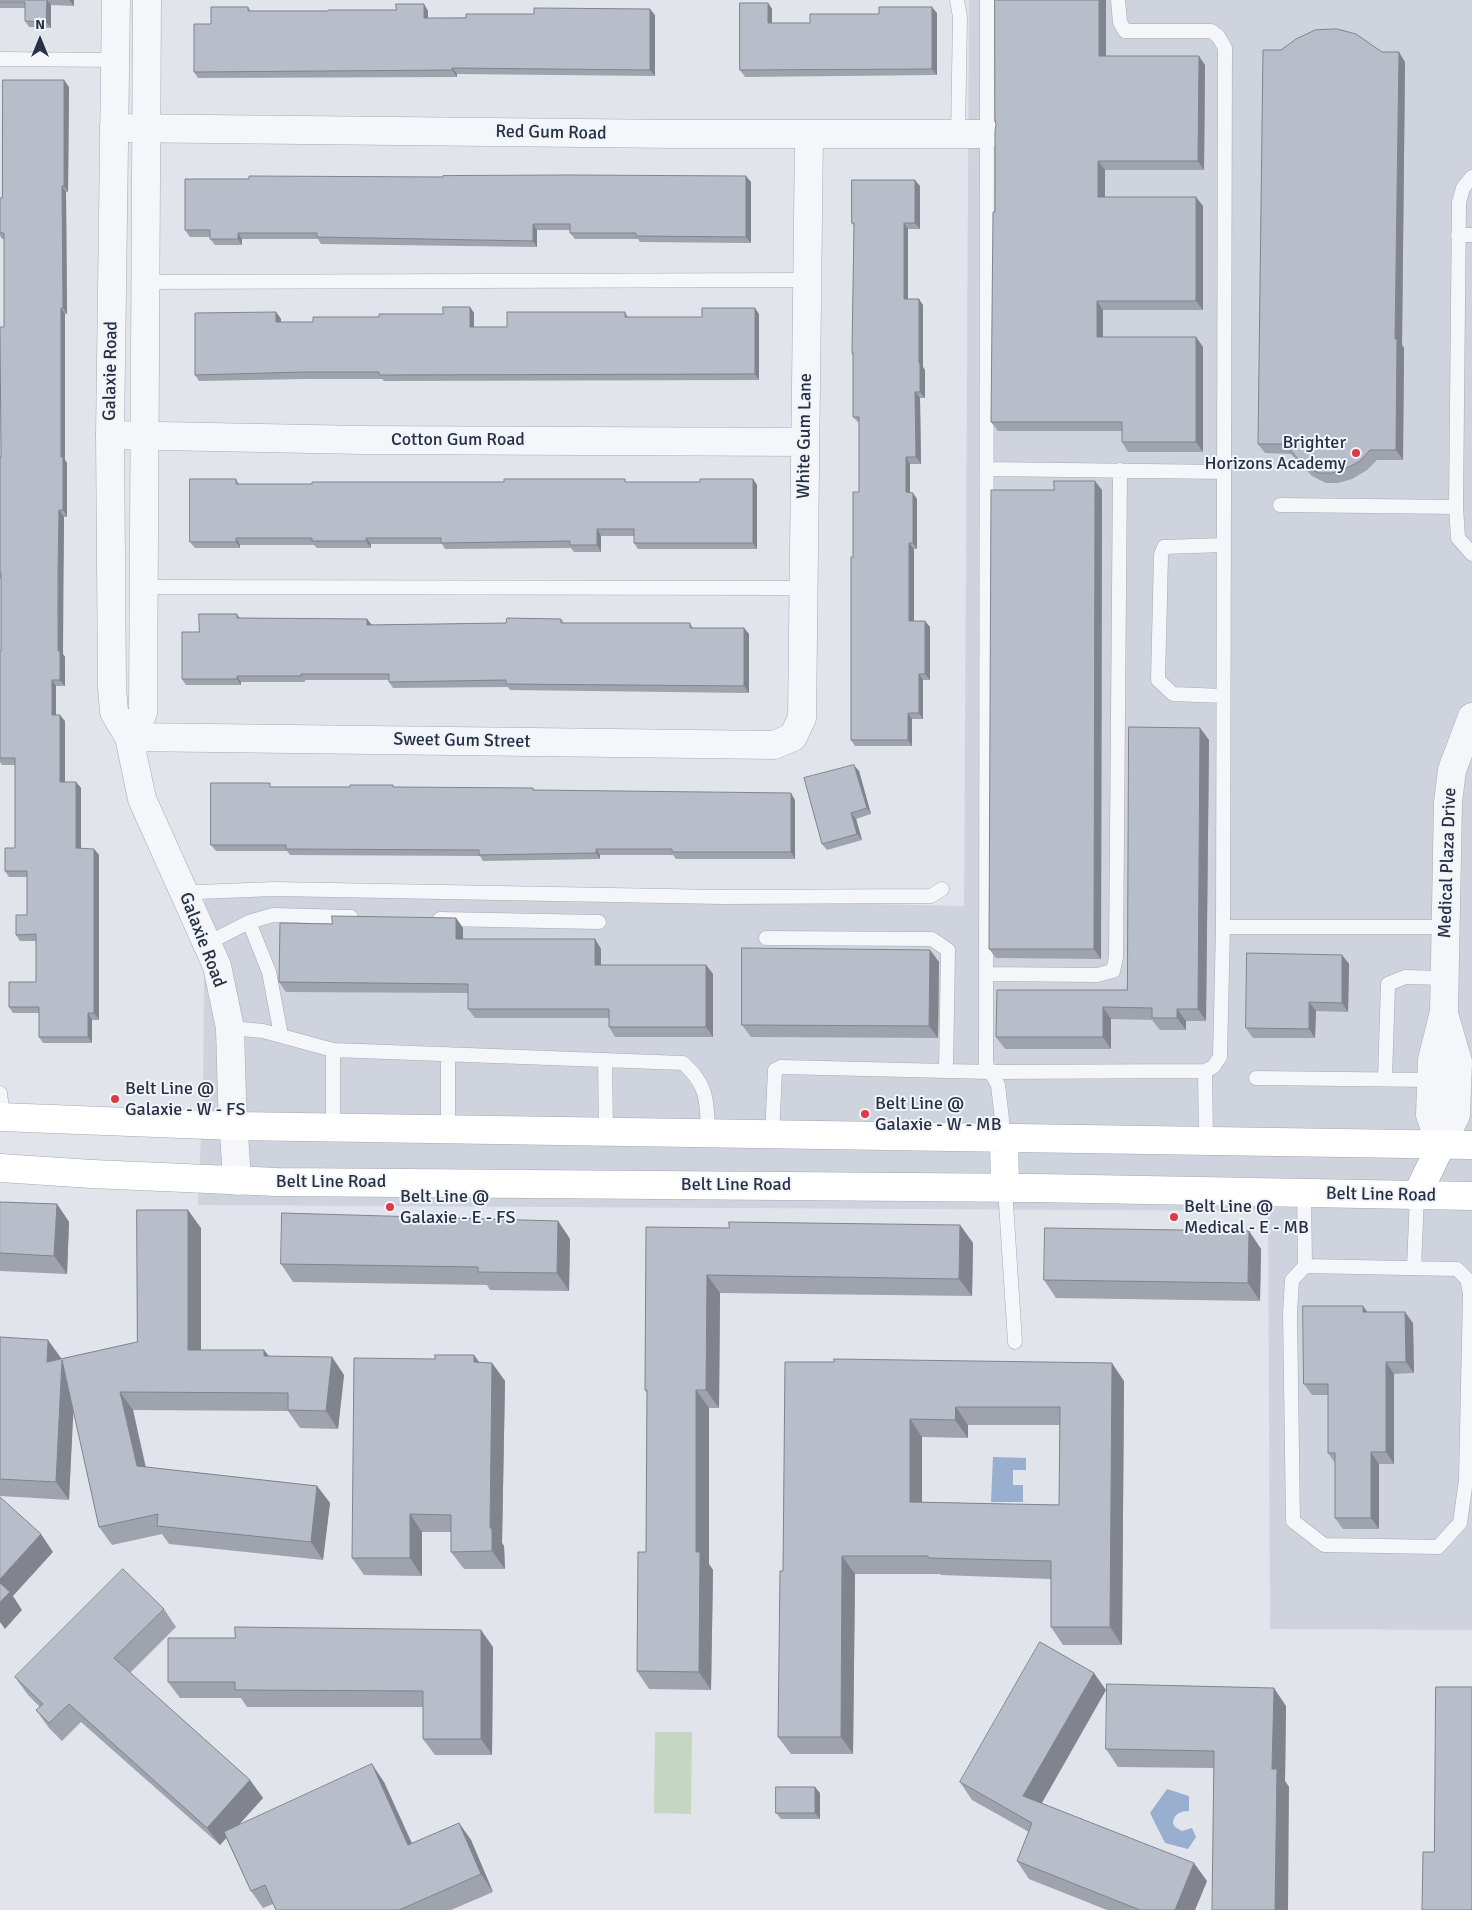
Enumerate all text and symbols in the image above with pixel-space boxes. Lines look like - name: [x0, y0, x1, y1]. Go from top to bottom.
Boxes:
- north arrow: [15, 15, 65, 65]
- text: N: [35, 16, 45, 33]
- street label: Red Gum Road: [495, 121, 607, 145]
- street label: Galaxie Road: [99, 321, 123, 421]
- street label: White Gum Lane: [793, 373, 817, 499]
- street label: Cotton Gum Road: [391, 429, 525, 451]
- place label: Brighter Horizons Academy: [1204, 432, 1346, 474]
- marker: Brighter Horizons Academy: [1350, 447, 1362, 459]
- street label: Sweet Gum Street: [393, 729, 531, 753]
- street label: Medical Plaza Drive: [1435, 787, 1461, 939]
- street label: Galaxie Road: [174, 890, 230, 990]
- place label: Belt Line @ Galaxie - W - FS: [125, 1078, 246, 1120]
- marker: Belt Line @ Galaxie - W - FS: [109, 1093, 121, 1105]
- place label: Belt Line @ Galaxie - W - MB: [875, 1093, 1002, 1136]
- marker: Belt Line @ Galaxie - W - MB: [859, 1108, 871, 1120]
- street label: Belt Line Road: [276, 1171, 386, 1193]
- street label: Belt Line Road: [681, 1174, 791, 1196]
- street label: Belt Line Road: [1326, 1183, 1436, 1207]
- place label: Belt Line @ Galaxie - E - FS: [400, 1186, 515, 1228]
- place label: Belt Line @ Medical - E - MB: [1184, 1196, 1309, 1238]
- marker: Belt Line @ Galaxie - E - FS: [384, 1201, 396, 1213]
- marker: Belt Line @ Medical - E - MB: [1168, 1211, 1180, 1223]

